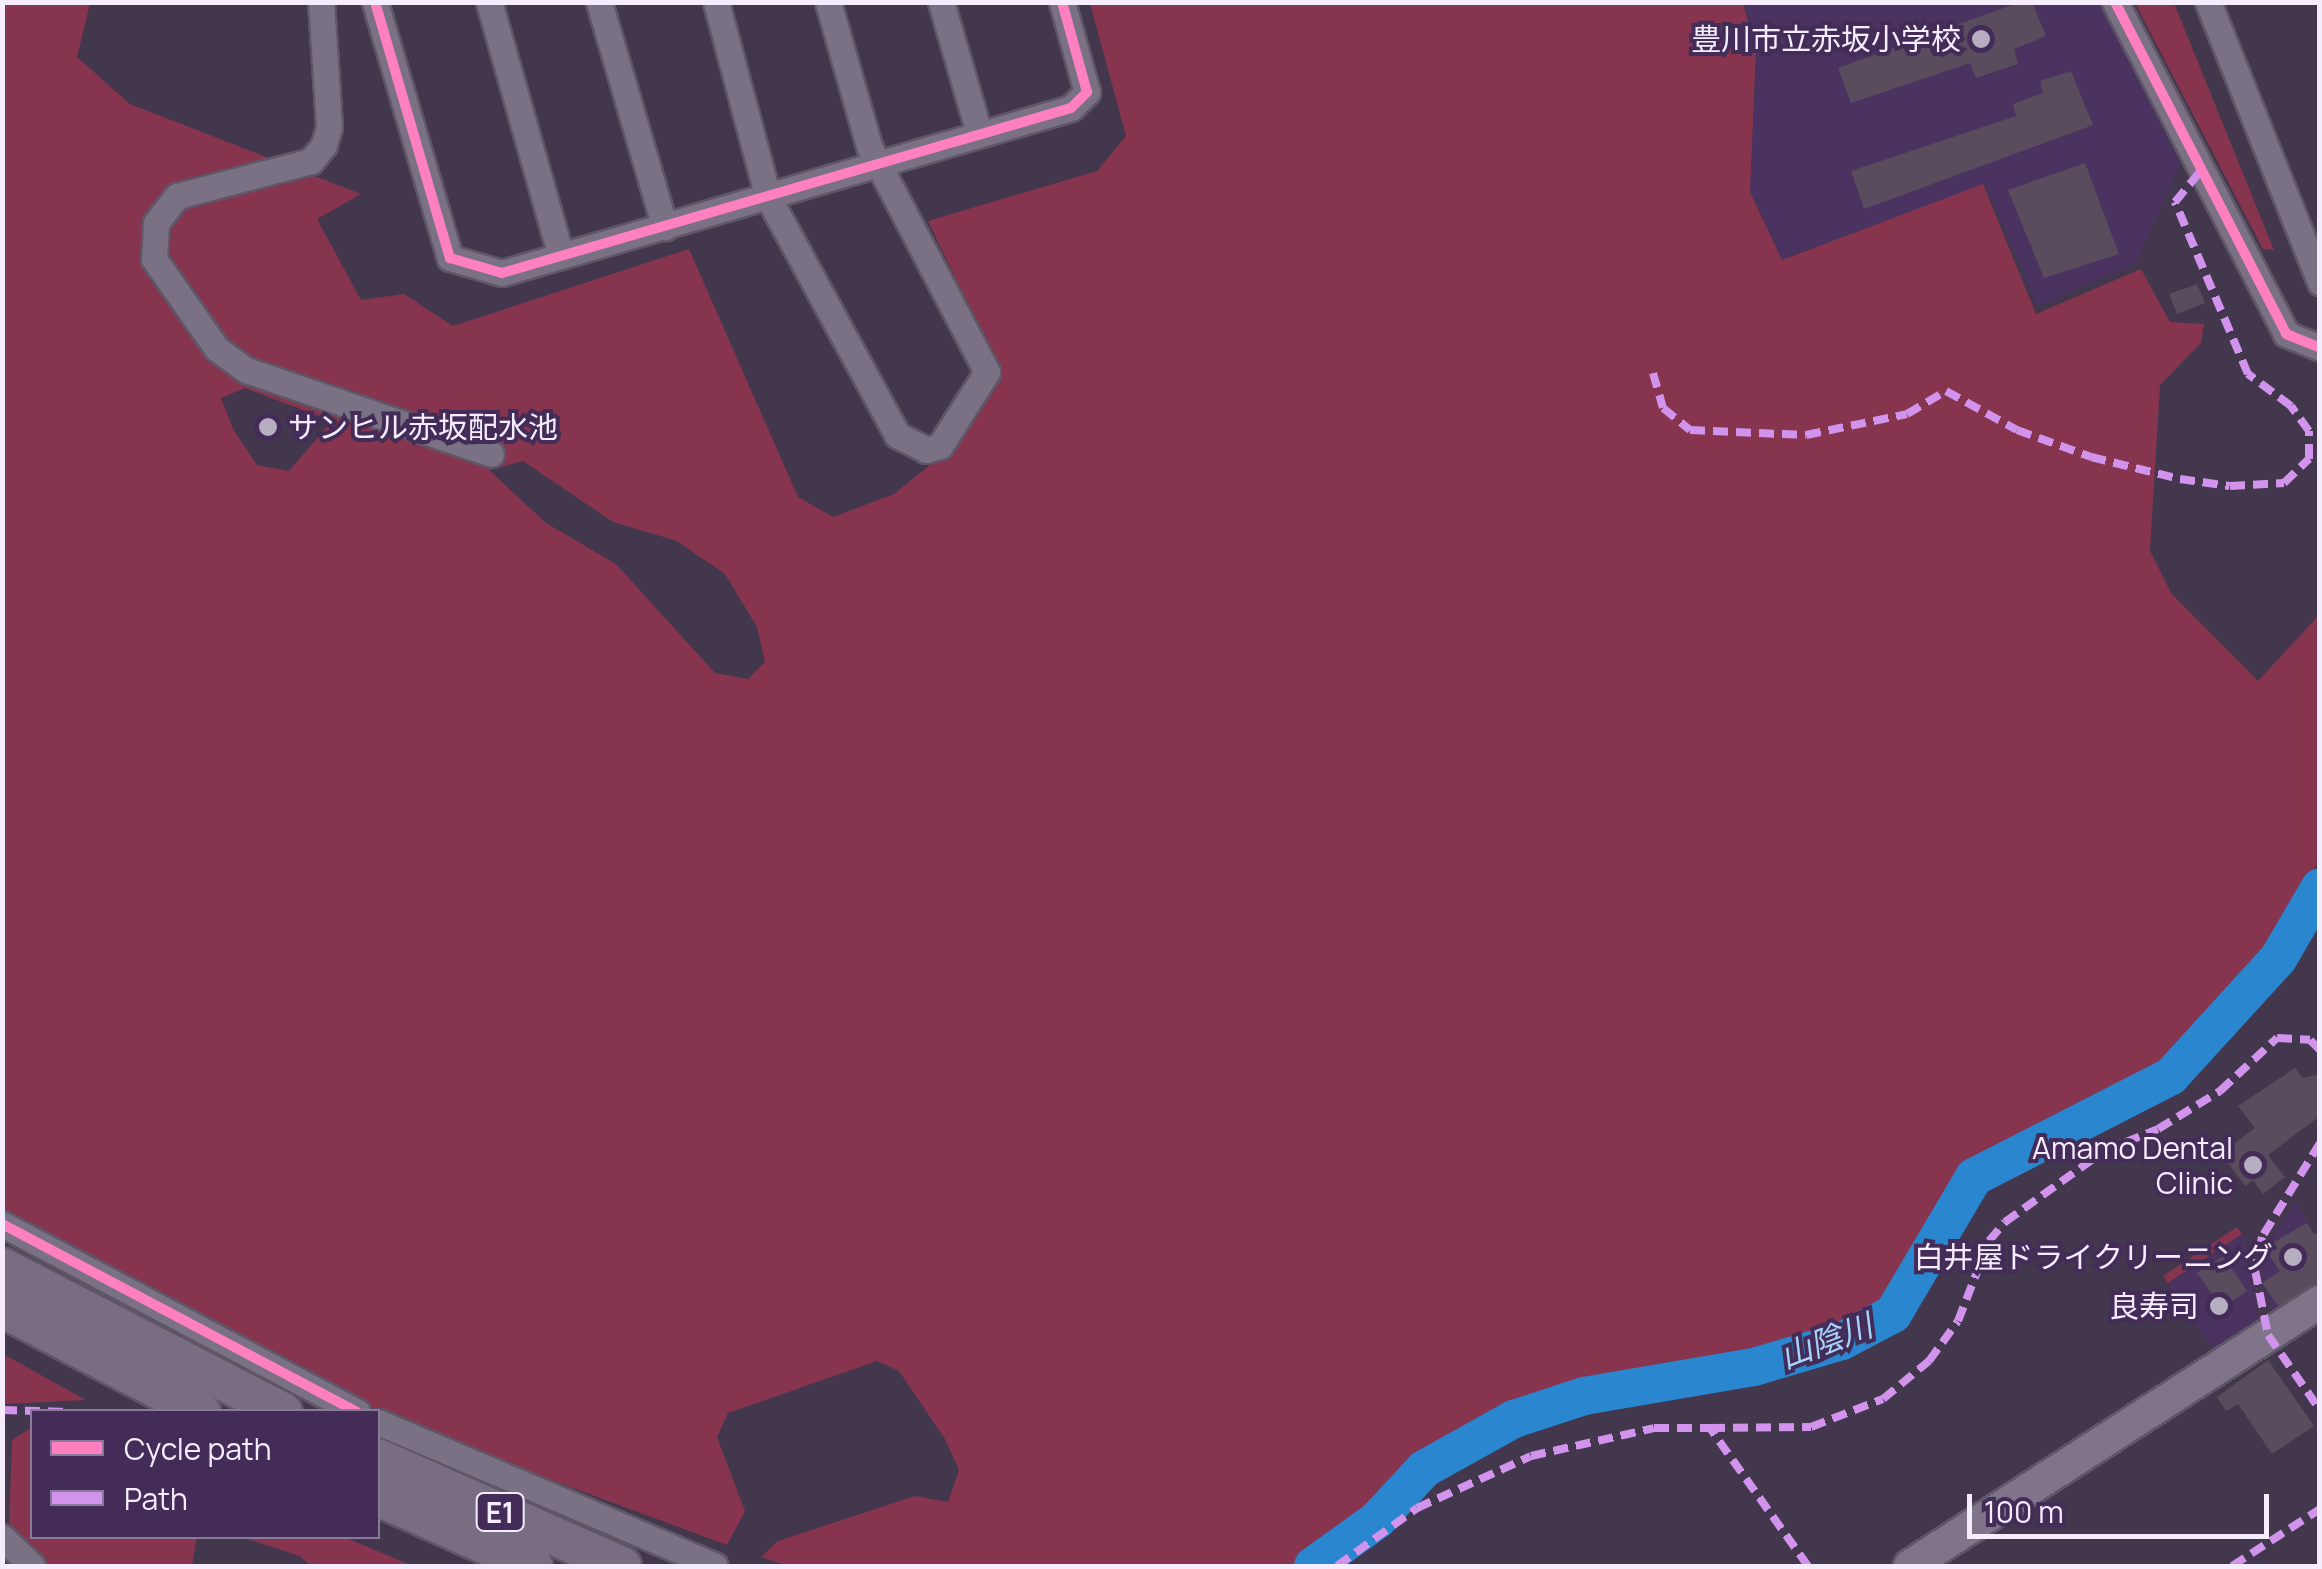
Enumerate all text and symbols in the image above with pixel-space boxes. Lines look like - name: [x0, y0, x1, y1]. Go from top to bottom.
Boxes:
- place label: 豊川市立赤坂小学校: [1691, 21, 1961, 57]
- marker: 豊川市立赤坂小学校: [1970, 28, 1992, 50]
- place label: サンヒル赤坂配水池: [288, 409, 558, 445]
- marker: サンヒル赤坂配水池: [257, 416, 279, 438]
- place label: Amamo Dental Clinic: [2032, 1130, 2233, 1200]
- marker: Amamo Dental Clinic: [2242, 1154, 2264, 1176]
- place label: 白井屋ドライクリーニング: [1913, 1239, 2273, 1275]
- marker: 白井屋ドライクリーニング: [2282, 1246, 2304, 1268]
- place label: 良寿司: [2109, 1288, 2199, 1324]
- marker: 良寿司: [2208, 1295, 2230, 1317]
- water label: 山陰川: [1774, 1306, 1878, 1376]
- legend: [30, 1409, 380, 1539]
- text: Cycle path: [124, 1428, 272, 1469]
- scale bar: [1972, 1474, 2274, 1536]
- text: Path: [124, 1478, 188, 1519]
- road number: E1: [475, 1489, 525, 1535]
- text: 100 m: [1984, 1491, 2064, 1532]

